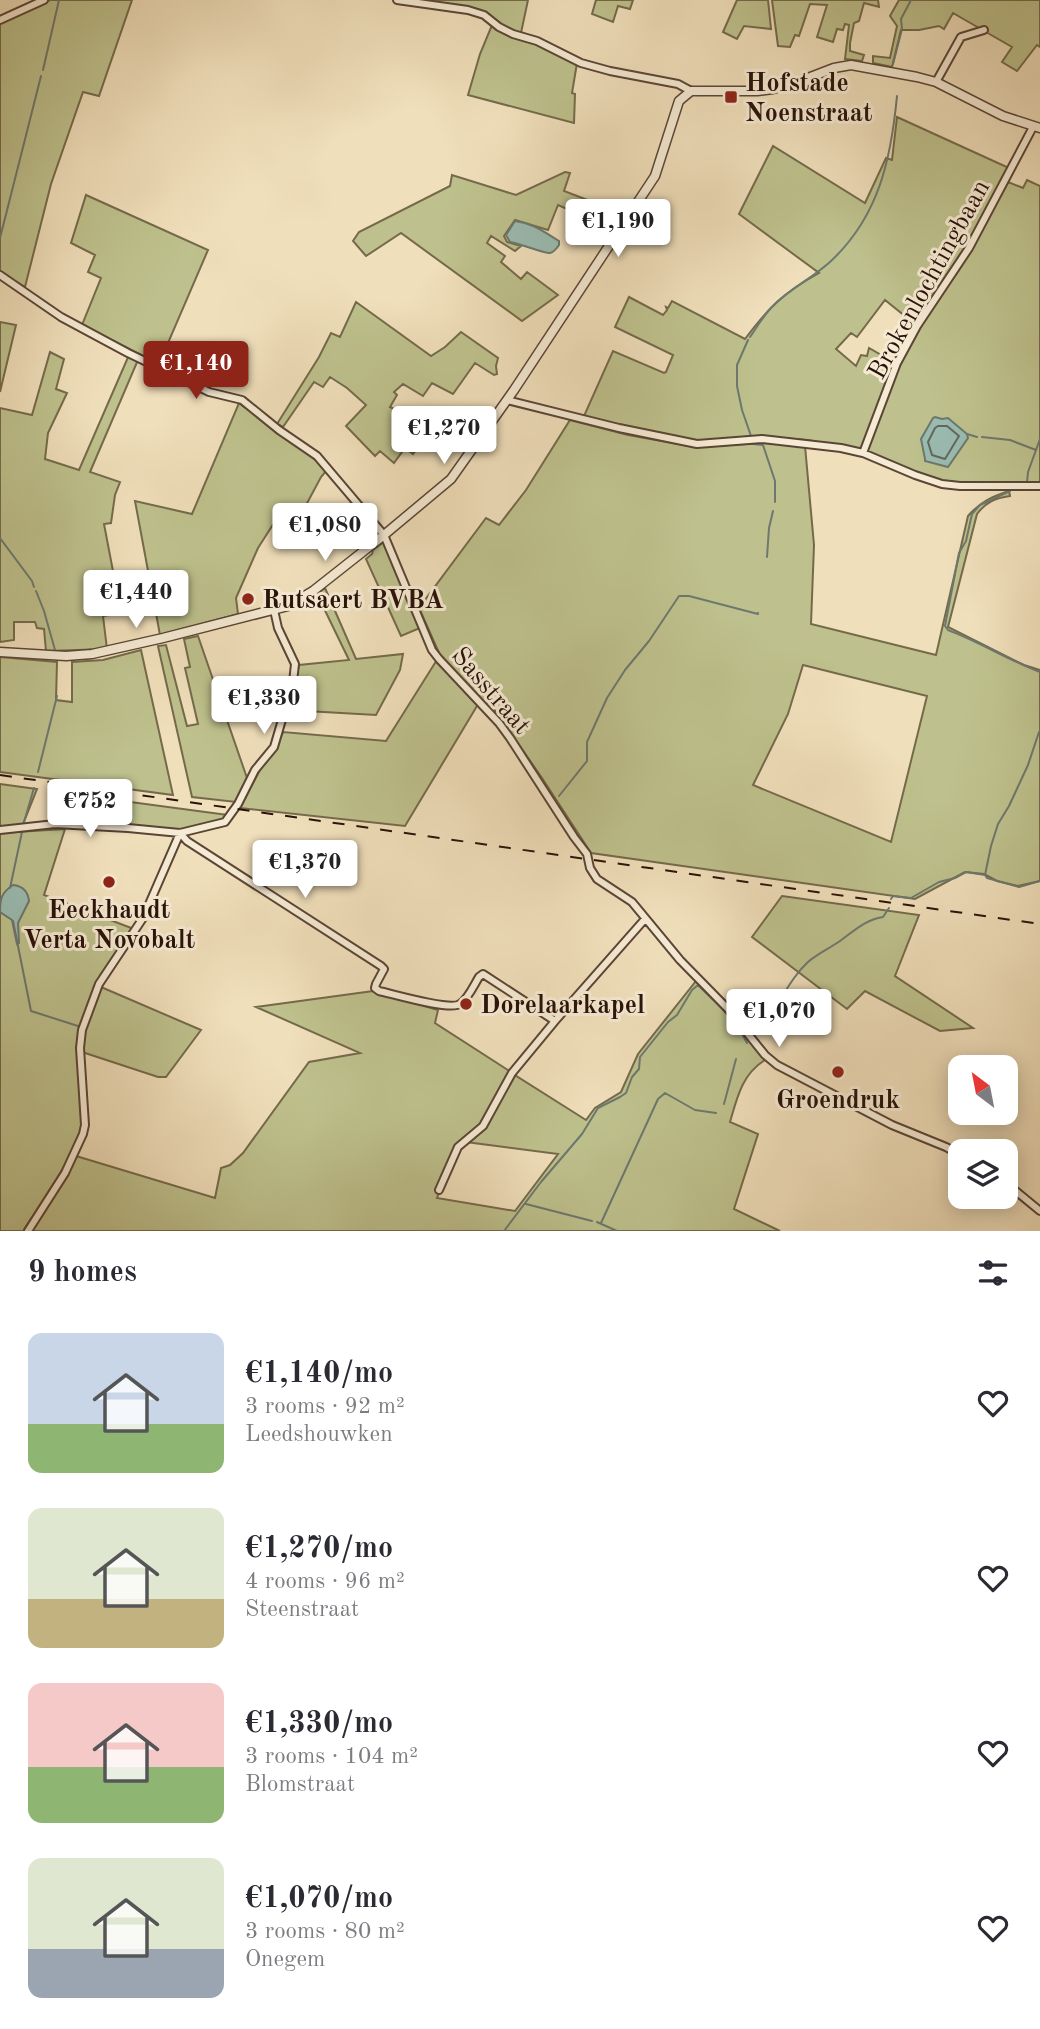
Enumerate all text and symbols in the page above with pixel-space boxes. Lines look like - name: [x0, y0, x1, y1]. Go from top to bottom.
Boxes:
- place label: Hofstade Noenstraat: [745, 71, 873, 127]
- marker: Hofstade Noenstraat: [723, 89, 739, 105]
- street label: Brokenlochtingbaan: [864, 176, 995, 384]
- pin: €1,190: [561, 200, 675, 259]
- text: €1,190: [581, 210, 655, 233]
- pin: €1,140: [139, 342, 253, 401]
- text: €1,140: [159, 352, 233, 375]
- pin: €1,270: [387, 406, 501, 466]
- text: €1,270: [407, 417, 481, 440]
- pin: €1,080: [268, 504, 382, 563]
- text: €1,080: [288, 514, 362, 537]
- pin: €1,440: [79, 570, 193, 630]
- text: €1,440: [99, 581, 173, 604]
- place label: Rutsaert BVBA: [262, 588, 444, 614]
- marker: Rutsaert BVBA: [240, 591, 256, 607]
- street label: Sasstraat: [446, 643, 535, 740]
- pin: €1,330: [207, 676, 321, 736]
- text: €1,330: [227, 687, 301, 710]
- pin: €752: [49, 780, 131, 839]
- text: €752: [63, 790, 117, 813]
- pin: €1,370: [248, 841, 362, 900]
- text: €1,370: [268, 851, 342, 874]
- marker: Eeckhaudt Verta Novobalt: [101, 874, 117, 890]
- place label: Eeckhaudt Verta Novobalt: [23, 898, 195, 954]
- pin: €1,070: [722, 990, 836, 1049]
- place label: Dorelaarkapel: [480, 993, 645, 1019]
- marker: Dorelaarkapel: [458, 996, 474, 1012]
- text: €1,070: [742, 1000, 816, 1023]
- north arrow: [948, 1055, 1018, 1125]
- map controls: [948, 1055, 1018, 1209]
- marker: Groendruk: [830, 1064, 846, 1080]
- place label: Groendruk: [776, 1088, 900, 1114]
- button: layers: [948, 1139, 1018, 1209]
- icon: filters: [974, 1254, 1012, 1292]
- text: 9 homes: [28, 1258, 137, 1288]
- text: €1,140/mo: [245, 1359, 393, 1389]
- icon: home: [84, 1361, 168, 1445]
- icon: heart: [974, 1384, 1012, 1422]
- text: 3 rooms · 92 m²: [245, 1395, 405, 1418]
- text: Leedshouwken: [245, 1423, 393, 1446]
- text: €1,270/mo: [245, 1534, 393, 1564]
- icon: home: [84, 1536, 168, 1620]
- icon: heart: [974, 1559, 1012, 1597]
- text: 4 rooms · 96 m²: [245, 1570, 405, 1593]
- text: Steenstraat: [245, 1598, 359, 1621]
- text: €1,330/mo: [245, 1709, 393, 1739]
- icon: home: [84, 1711, 168, 1795]
- icon: heart: [974, 1734, 1012, 1772]
- text: 3 rooms · 104 m²: [245, 1745, 418, 1768]
- text: Blomstraat: [245, 1773, 355, 1796]
- text: €1,070/mo: [245, 1884, 393, 1914]
- icon: home: [84, 1886, 168, 1970]
- icon: heart: [974, 1909, 1012, 1947]
- text: 3 rooms · 80 m²: [245, 1920, 405, 1943]
- text: Onegem: [245, 1948, 325, 1971]

